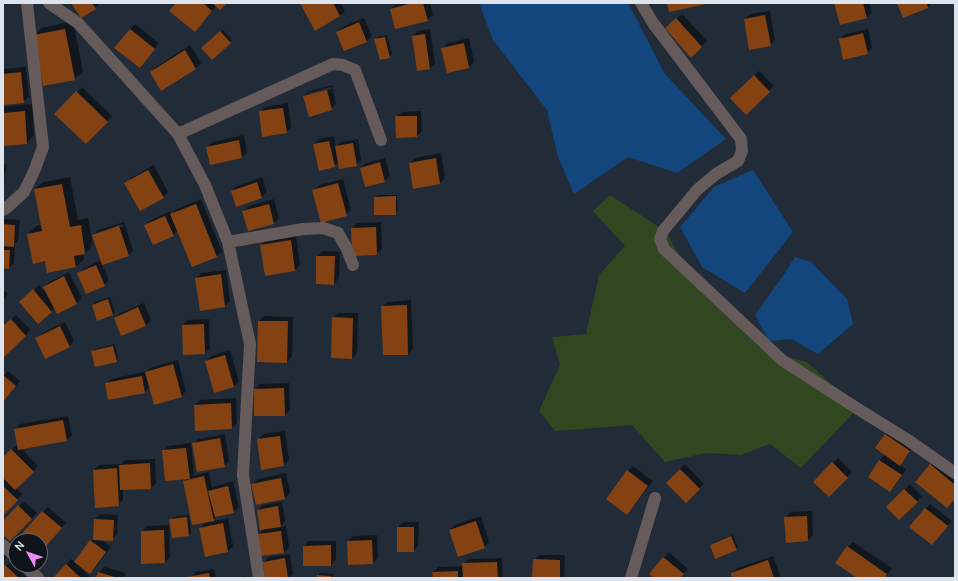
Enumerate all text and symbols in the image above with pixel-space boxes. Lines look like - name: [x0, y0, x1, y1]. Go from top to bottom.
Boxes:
- north arrow: [8, 533, 48, 573]
- text: N: [11, 538, 27, 553]

